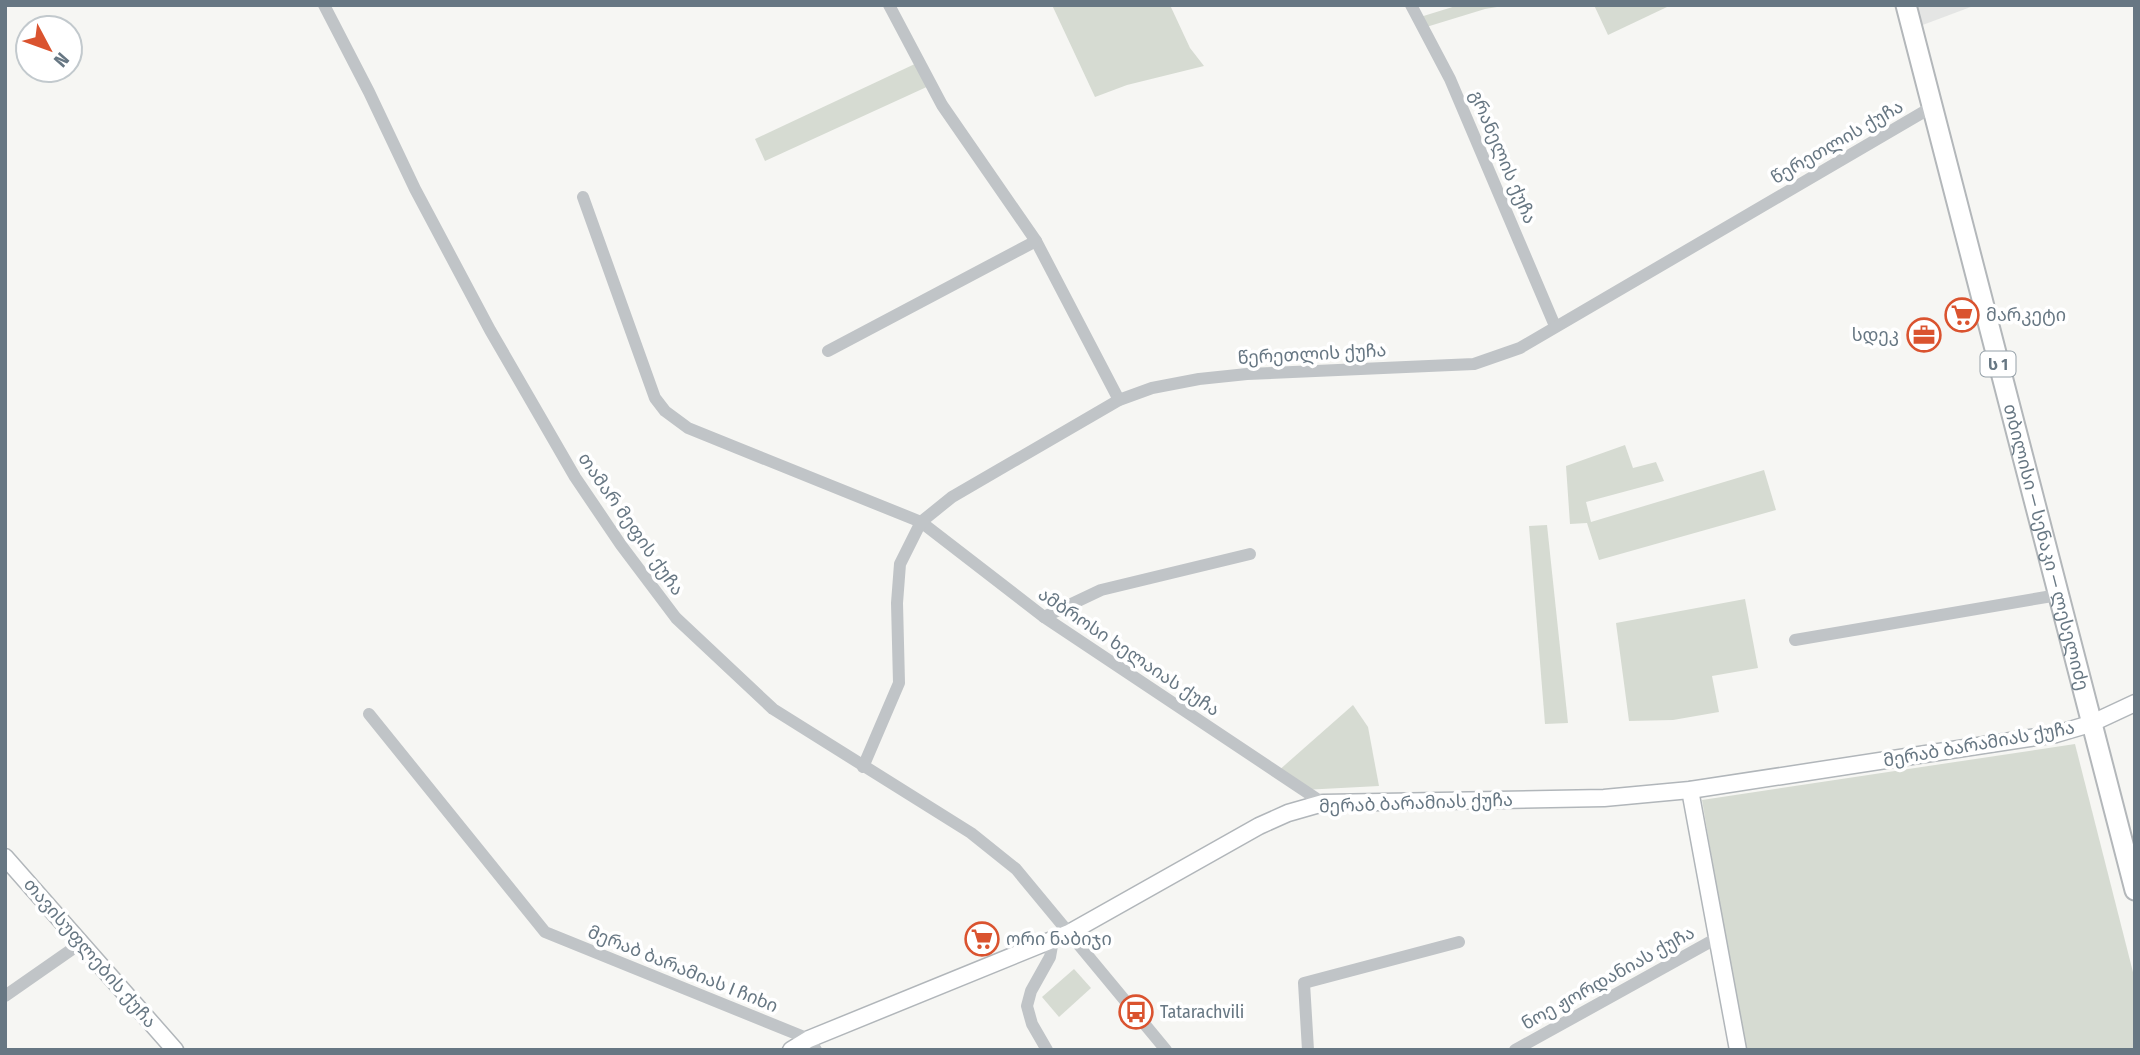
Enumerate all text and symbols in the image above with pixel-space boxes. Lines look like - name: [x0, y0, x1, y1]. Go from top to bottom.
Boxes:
- north arrow: [14, 14, 84, 84]
- text: N: [49, 48, 74, 72]
- street label: გრანელის ქუჩა: [1465, 87, 1541, 227]
- street label: წერეთლის ქუჩა: [1767, 95, 1907, 189]
- supermarket icon: მარკეტი: [1943, 296, 1981, 334]
- place label: მარკეტი: [1986, 304, 2066, 326]
- office icon: სდეკ: [1905, 316, 1943, 354]
- place label: სდეკ: [1852, 324, 1899, 346]
- street label: წერეთლის ქუჩა: [1237, 339, 1387, 369]
- road number: ს 1: [1980, 352, 2016, 376]
- street label: თბილისი — სენაკი — ლესელიძე: [1999, 401, 2094, 693]
- street label: თამარ მეფის ქუჩა: [573, 448, 689, 600]
- street label: ამბროსი ხელაიას ქუჩა: [1034, 583, 1224, 721]
- street label: მერაბ ბარამიას ქუჩა: [1882, 716, 2076, 772]
- street label: მერაბ ბარამიას ქუჩა: [1319, 789, 1513, 817]
- street label: თავისუფლების ქუჩა: [19, 874, 161, 1032]
- supermarket icon: ორი ნაბიჯი: [963, 920, 1001, 958]
- street label: მერაბ ბარამიას I ჩიხი: [585, 921, 781, 1017]
- street label: ნოე ჟორდანიას ქუჩა: [1518, 921, 1698, 1035]
- place label: ორი ნაბიჯი: [1006, 928, 1112, 950]
- bus stop icon: Tatarachvili: [1117, 993, 1155, 1031]
- place label: Tatarachvili: [1160, 1001, 1244, 1023]

